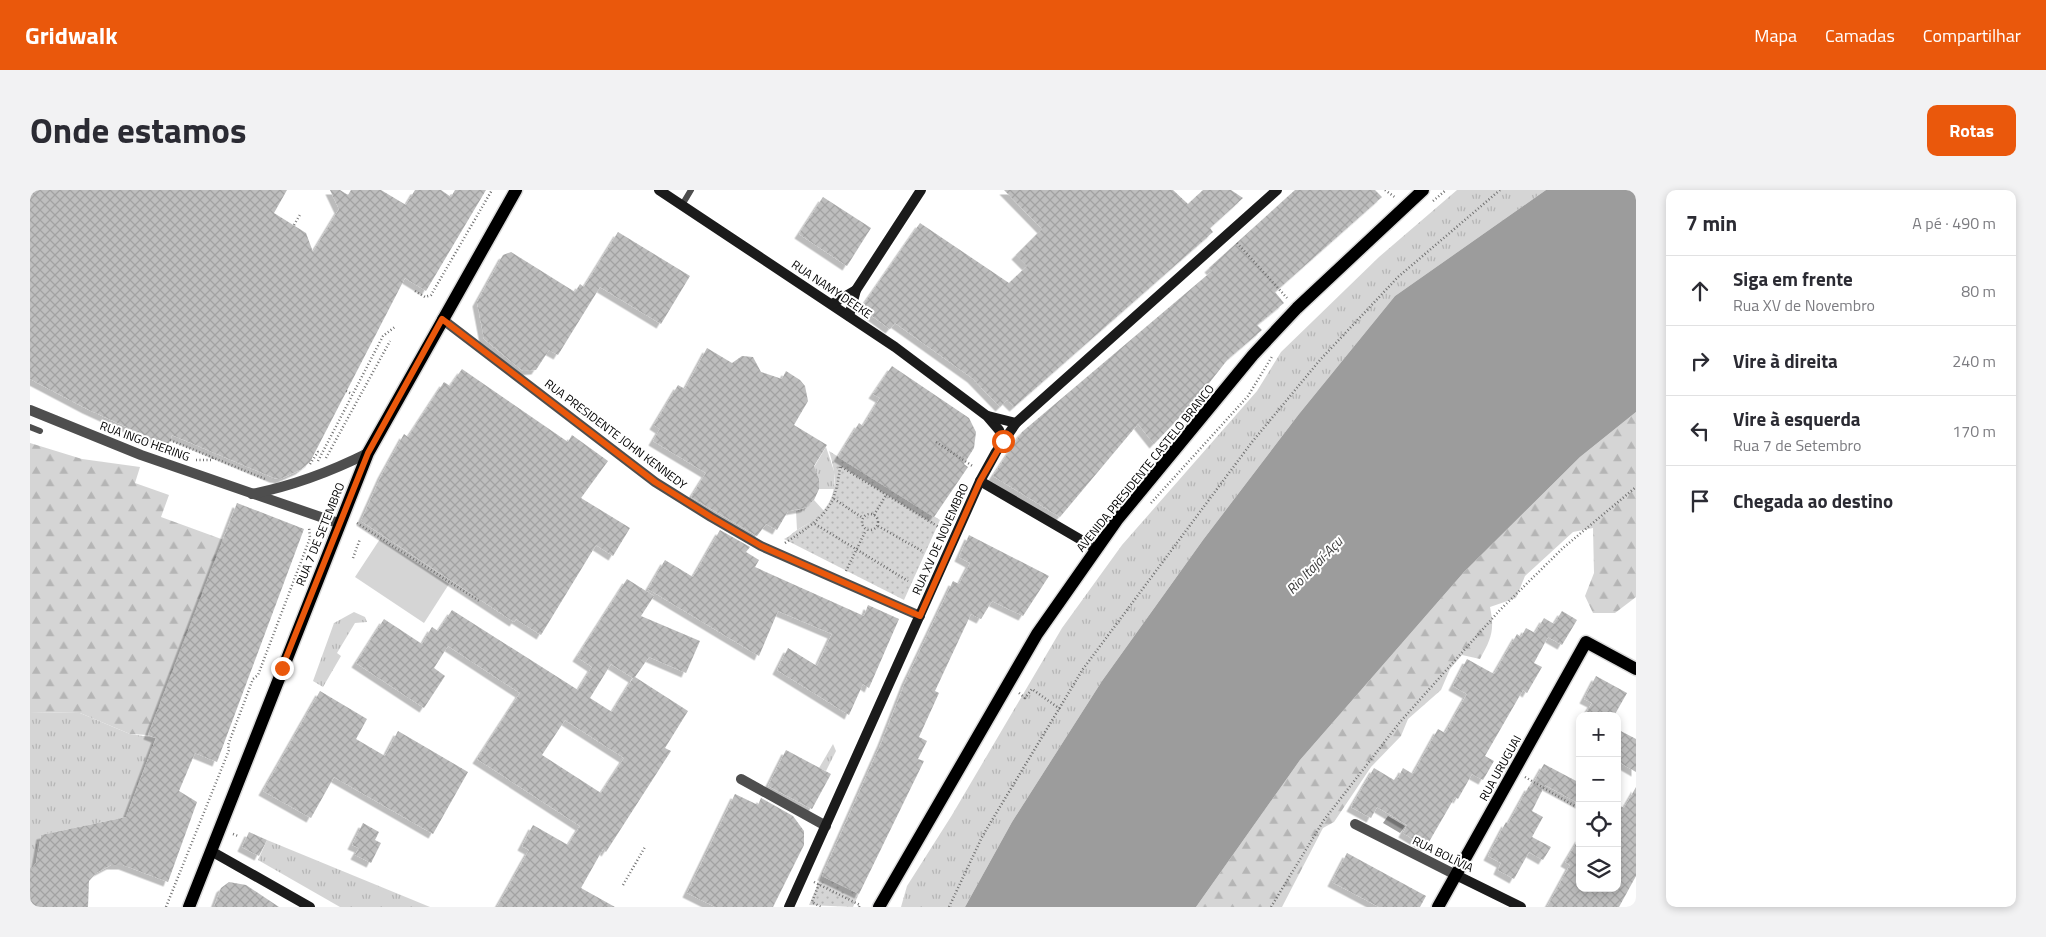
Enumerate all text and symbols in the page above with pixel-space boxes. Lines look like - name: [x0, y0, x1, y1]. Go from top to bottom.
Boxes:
- text: Gridwalk: [25, 17, 118, 53]
- text: Mapa: [1754, 22, 1797, 49]
- text: Camadas: [1825, 22, 1895, 49]
- text: Compartilhar: [1923, 22, 2021, 49]
- text: Onde estamos: [30, 103, 246, 157]
- button: Rotas: [1927, 105, 2016, 156]
- text: 7 min: [1686, 207, 1737, 239]
- text: A pé · 490 m: [1912, 211, 1996, 235]
- street label: RUA NAMY DEEKE: [788, 255, 876, 323]
- text: Siga em frente: [1733, 264, 1853, 293]
- icon: ahead: [1686, 277, 1714, 305]
- text: 80 m: [1961, 279, 1996, 303]
- text: Rua XV de Novembro: [1733, 293, 1875, 317]
- text: Vire à direita: [1733, 346, 1838, 375]
- icon: right: [1686, 347, 1714, 375]
- text: 240 m: [1952, 349, 1996, 373]
- street label: RUA PRESIDENTE JOHN KENNEDY: [541, 374, 692, 494]
- street label: AVENIDA PRESIDENTE CASTELO BRANCO: [1071, 380, 1219, 556]
- text: Vire à esquerda: [1733, 404, 1861, 433]
- street label: RUA INGO HERING: [97, 416, 193, 466]
- icon: left: [1686, 417, 1714, 445]
- text: 170 m: [1952, 419, 1996, 443]
- route start: [992, 430, 1015, 453]
- text: Rua 7 de Setembro: [1733, 433, 1861, 457]
- street label: RUA 7 DE SETEMBRO: [291, 479, 349, 589]
- street label: RUA XV DE NOVEMBRO: [907, 480, 973, 598]
- text: Chegada ao destino: [1733, 486, 1893, 515]
- icon: arrive: [1686, 487, 1714, 515]
- water label: Rio Itajaí-Açu: [1281, 531, 1348, 599]
- route end: [271, 657, 294, 680]
- map controls: [1576, 712, 1621, 892]
- button: +: [1576, 712, 1621, 757]
- street label: RUA URUGUAI: [1474, 732, 1526, 804]
- button: −: [1576, 757, 1621, 802]
- button: locate: [1576, 802, 1621, 847]
- street label: RUA BOLÍVIA: [1409, 831, 1477, 877]
- button: layers: [1576, 847, 1621, 892]

